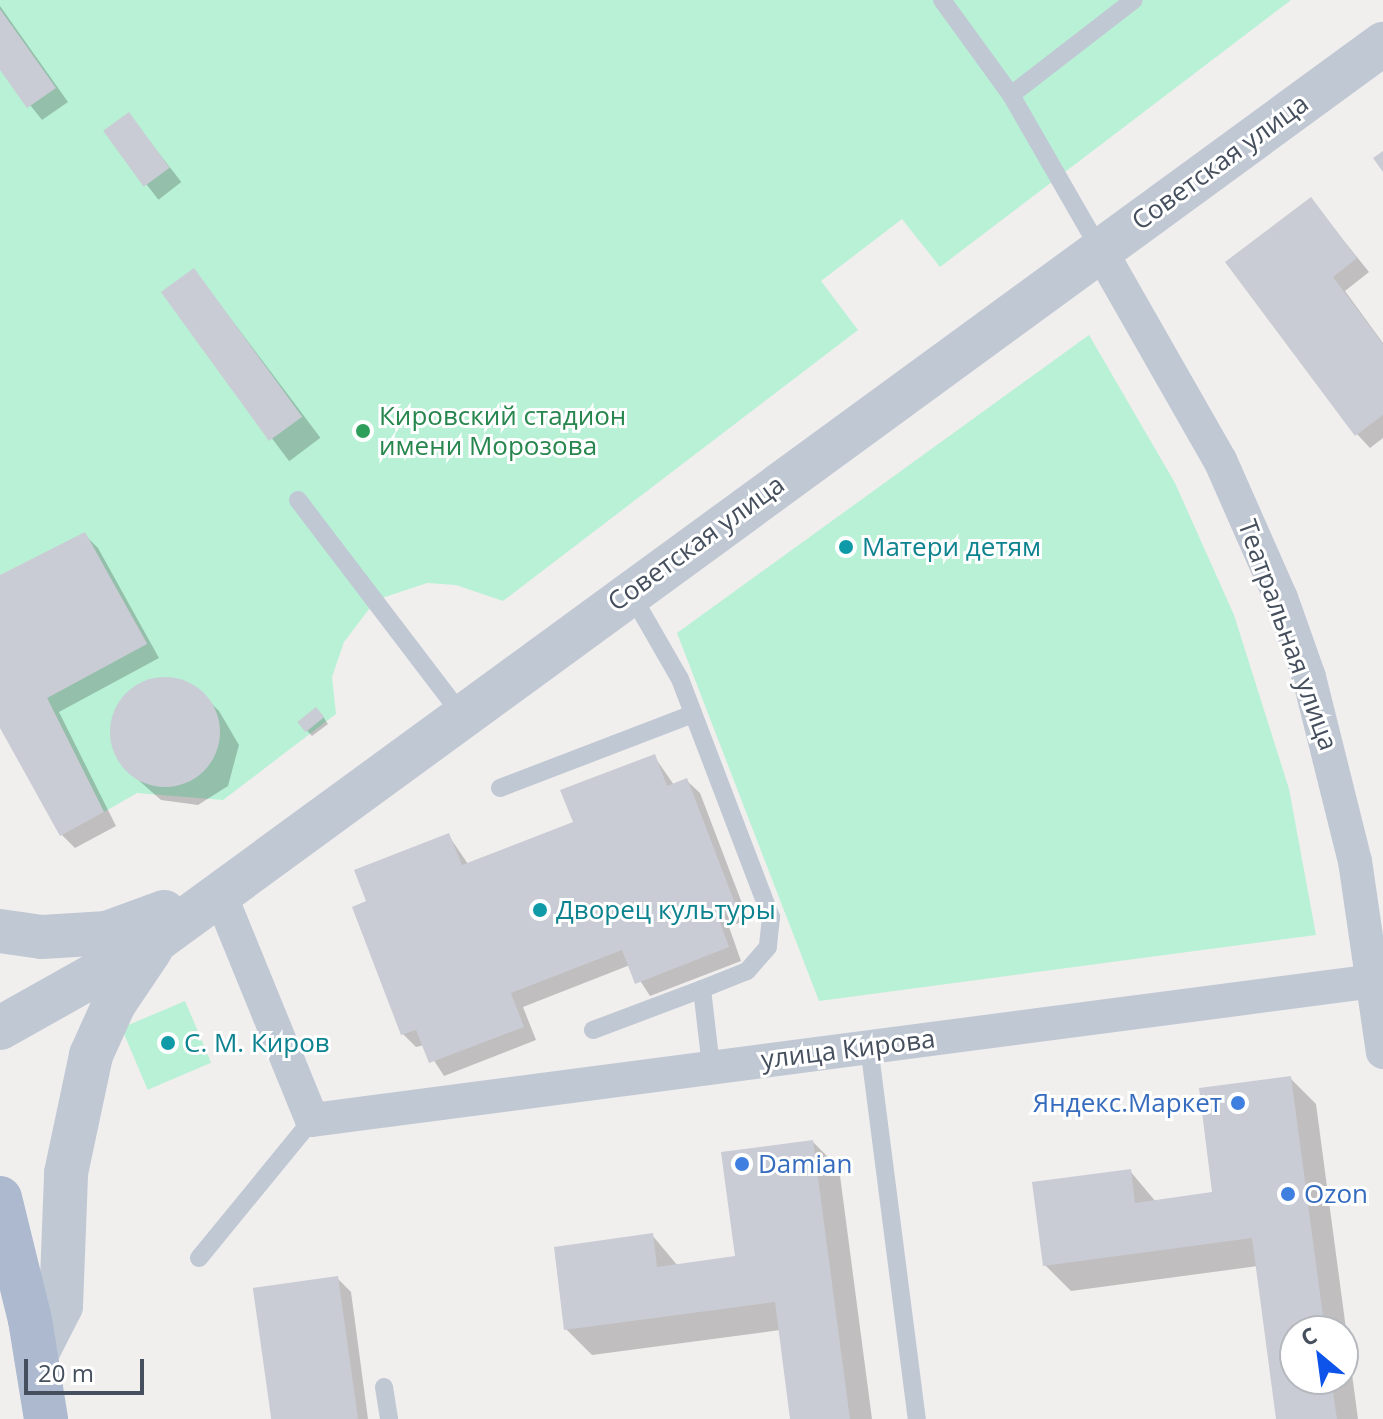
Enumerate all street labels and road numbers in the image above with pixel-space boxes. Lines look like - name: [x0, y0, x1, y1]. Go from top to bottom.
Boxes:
- street label: Советская улица: [1126, 88, 1314, 236]
- street label: Советская улица: [602, 469, 790, 617]
- street label: Театральная улица: [1232, 515, 1344, 755]
- street label: улица Кирова: [759, 1023, 937, 1075]

